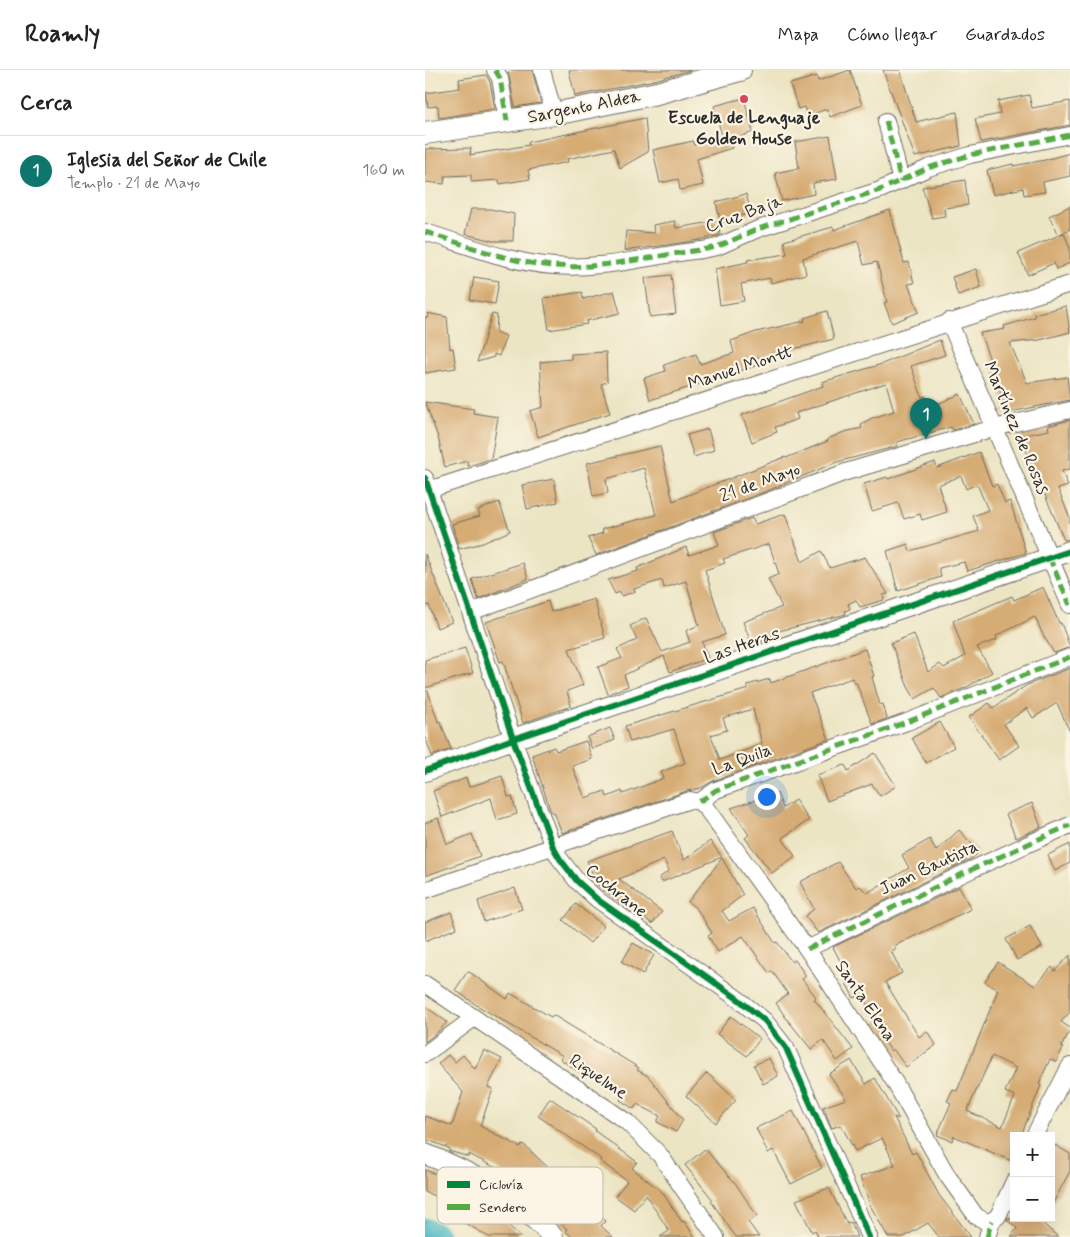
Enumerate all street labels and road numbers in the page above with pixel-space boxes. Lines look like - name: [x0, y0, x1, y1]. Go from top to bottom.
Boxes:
- street label: Sargento Aldea: [525, 84, 643, 131]
- street label: Cruz Baja: [702, 189, 786, 239]
- street label: Manuel Montt: [685, 339, 798, 396]
- street label: Martínez de Rosas: [977, 358, 1055, 498]
- street label: 21 de Mayo: [716, 457, 804, 509]
- street label: Las Heras: [701, 622, 783, 670]
- street label: La Quila: [709, 738, 775, 782]
- street label: Juan Bautista: [876, 835, 982, 901]
- street label: Cochrane: [580, 859, 652, 923]
- street label: Santa Elena: [829, 956, 901, 1046]
- street label: Riquelme: [564, 1049, 632, 1105]

